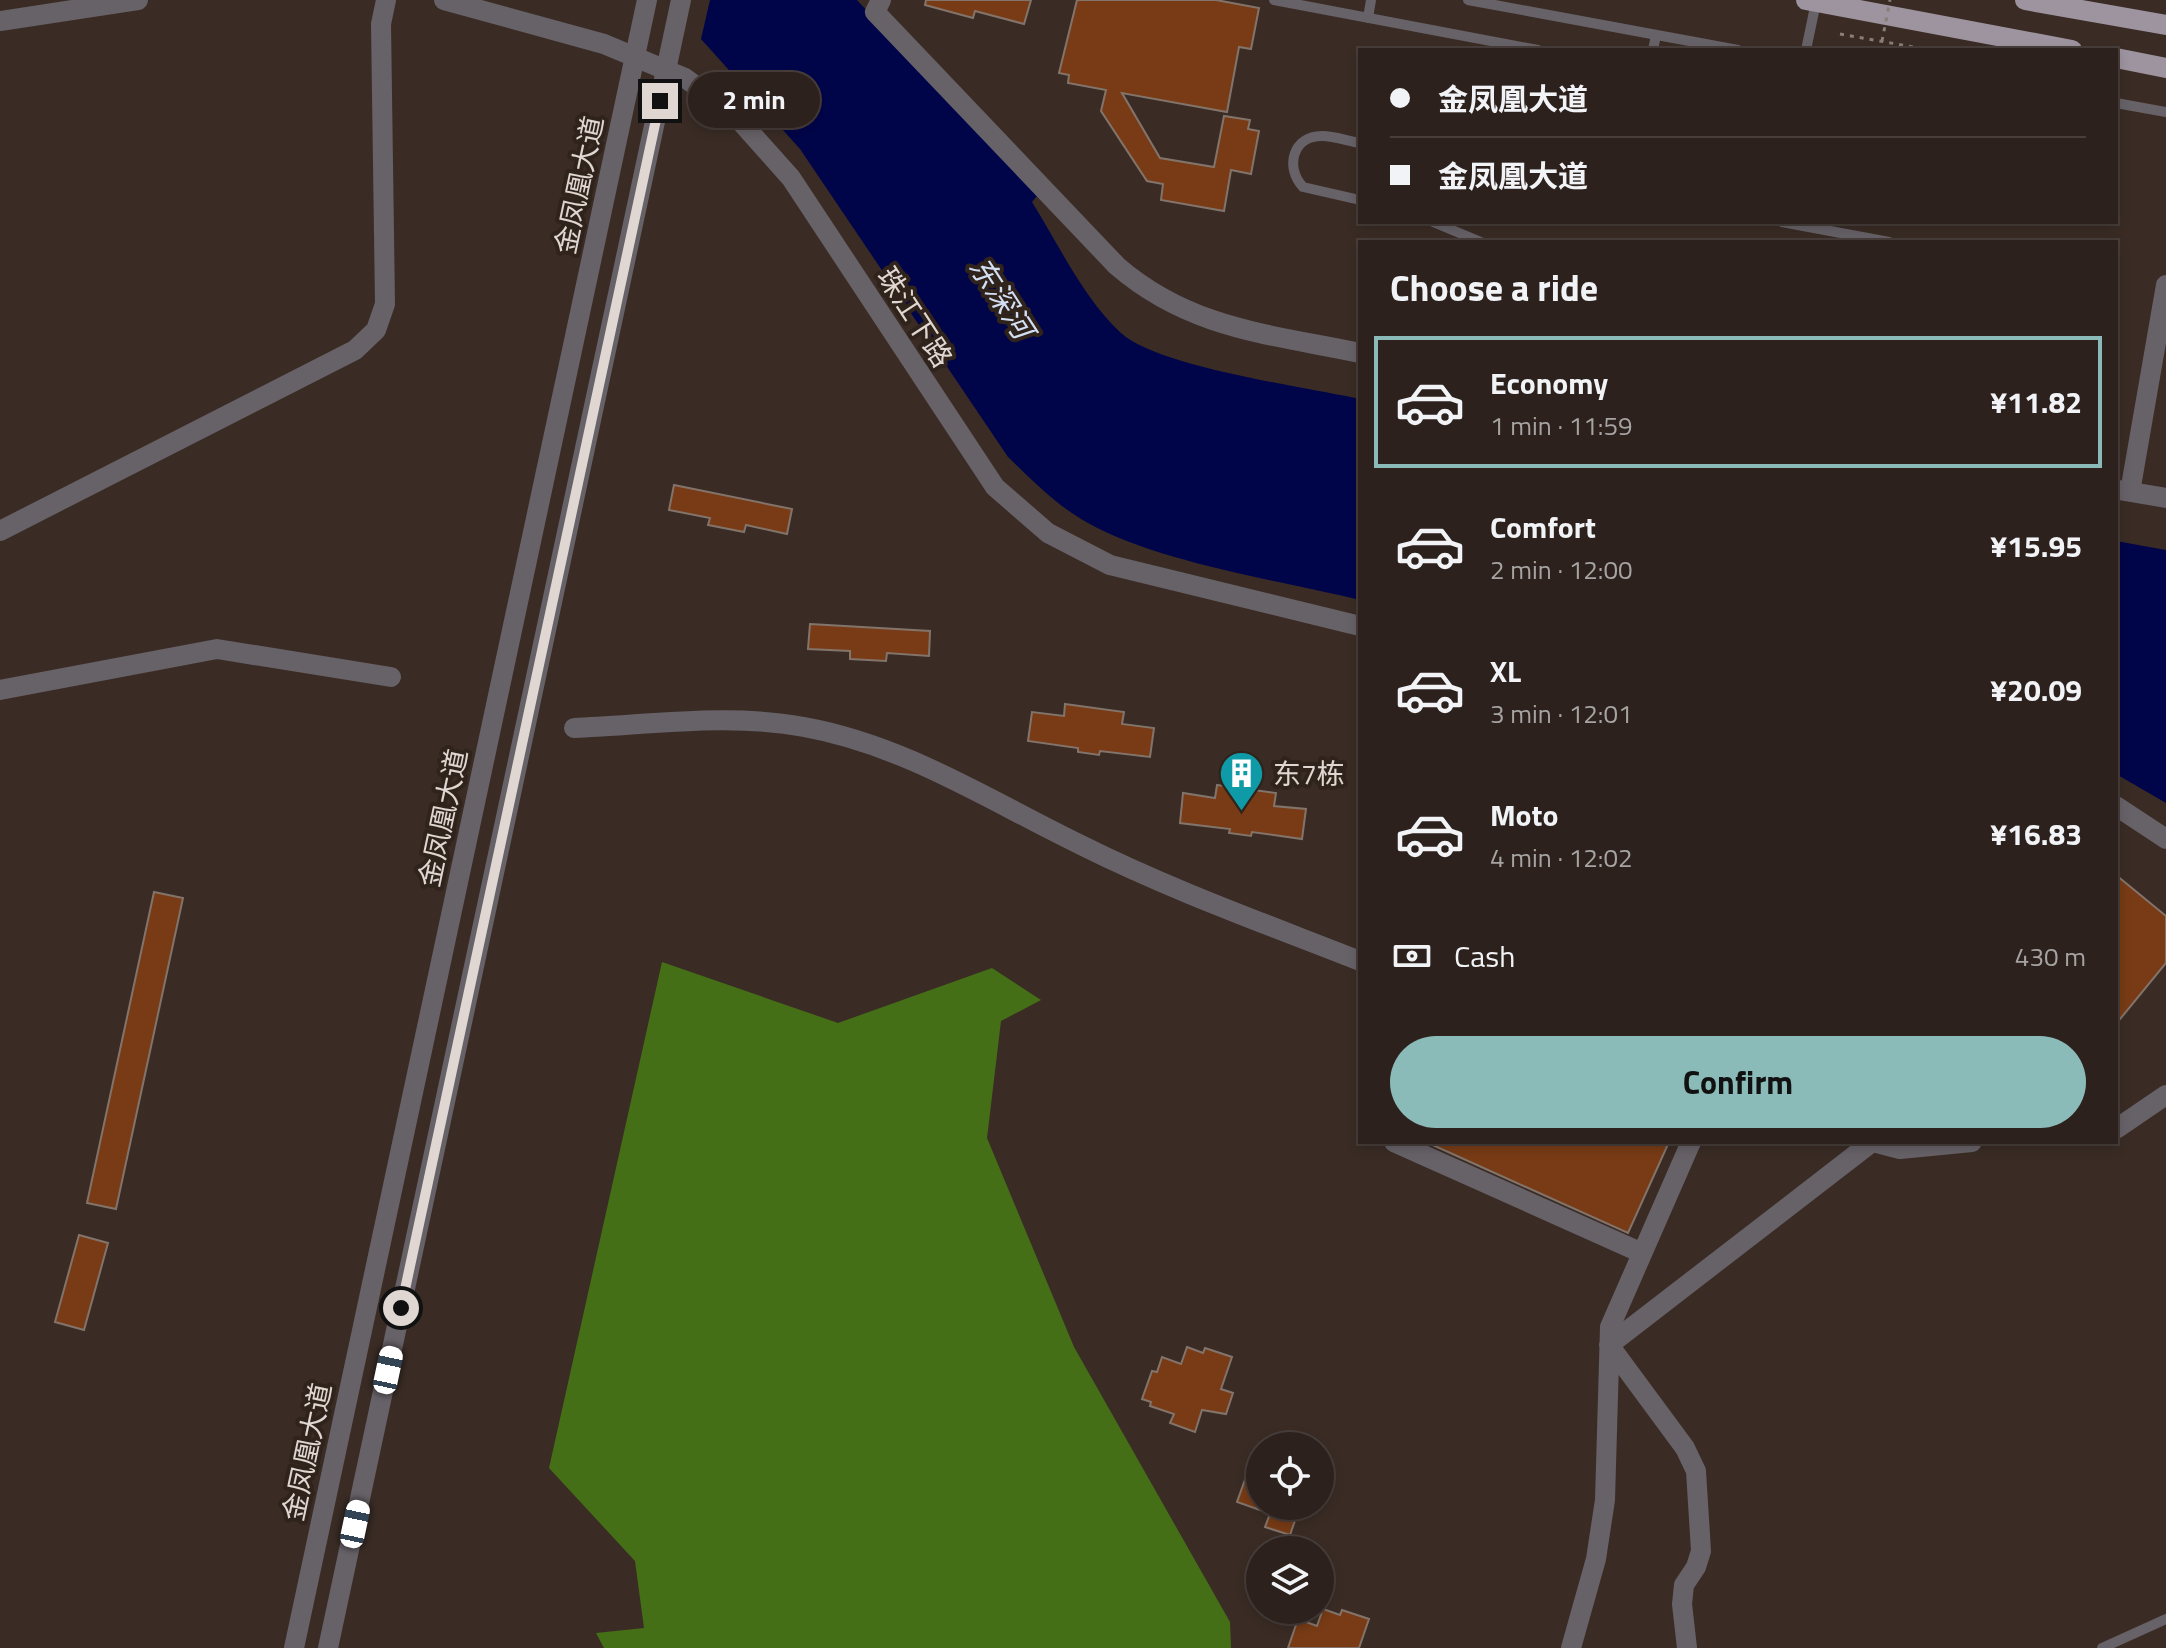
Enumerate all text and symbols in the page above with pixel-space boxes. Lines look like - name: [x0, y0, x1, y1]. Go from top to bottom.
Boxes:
- callout: 2 min: [688, 73, 820, 129]
- text: 金凤凰大道: [1438, 76, 1588, 122]
- text: 2 min: [722, 80, 786, 119]
- route end: [642, 83, 678, 119]
- street label: 金凤凰大道: [543, 112, 614, 258]
- text: 金凤凰大道: [1438, 153, 1588, 199]
- water label: 东深河: [958, 247, 1048, 352]
- street label: 珠江下路: [867, 258, 964, 375]
- text: Choose a ride: [1390, 260, 1598, 315]
- text: Economy: [1490, 360, 1608, 406]
- icon: car: [1394, 366, 1466, 438]
- text: ¥11.82: [1990, 379, 2082, 425]
- text: 1 min · 11:59: [1490, 406, 1633, 445]
- text: Comfort: [1490, 504, 1596, 550]
- icon: car: [1394, 510, 1466, 582]
- text: ¥15.95: [1990, 523, 2082, 569]
- text: 2 min · 12:00: [1490, 550, 1633, 589]
- text: XL: [1490, 648, 1521, 694]
- icon: car: [1394, 654, 1466, 726]
- text: ¥20.09: [1990, 667, 2082, 713]
- text: 3 min · 12:01: [1490, 694, 1633, 733]
- street label: 金凤凰大道: [407, 745, 478, 891]
- building icon: 东7栋: [1218, 750, 1266, 813]
- place label: 东7栋: [1273, 752, 1345, 795]
- text: Moto: [1490, 792, 1558, 838]
- icon: car: [1394, 798, 1466, 870]
- text: ¥16.83: [1990, 811, 2082, 857]
- text: 4 min · 12:02: [1490, 838, 1633, 877]
- text: Cash: [1454, 933, 1515, 979]
- icon: cash: [1390, 934, 1434, 978]
- text: 430 m: [2015, 937, 2086, 976]
- button: Confirm: [1390, 1036, 2086, 1128]
- route start: [383, 1290, 419, 1326]
- car: [371, 1344, 405, 1396]
- street label: 金凤凰大道: [271, 1379, 342, 1525]
- map controls: [1246, 1432, 1334, 1624]
- button: locate: [1246, 1432, 1334, 1520]
- car: [338, 1498, 372, 1550]
- button: layers: [1246, 1536, 1334, 1624]

